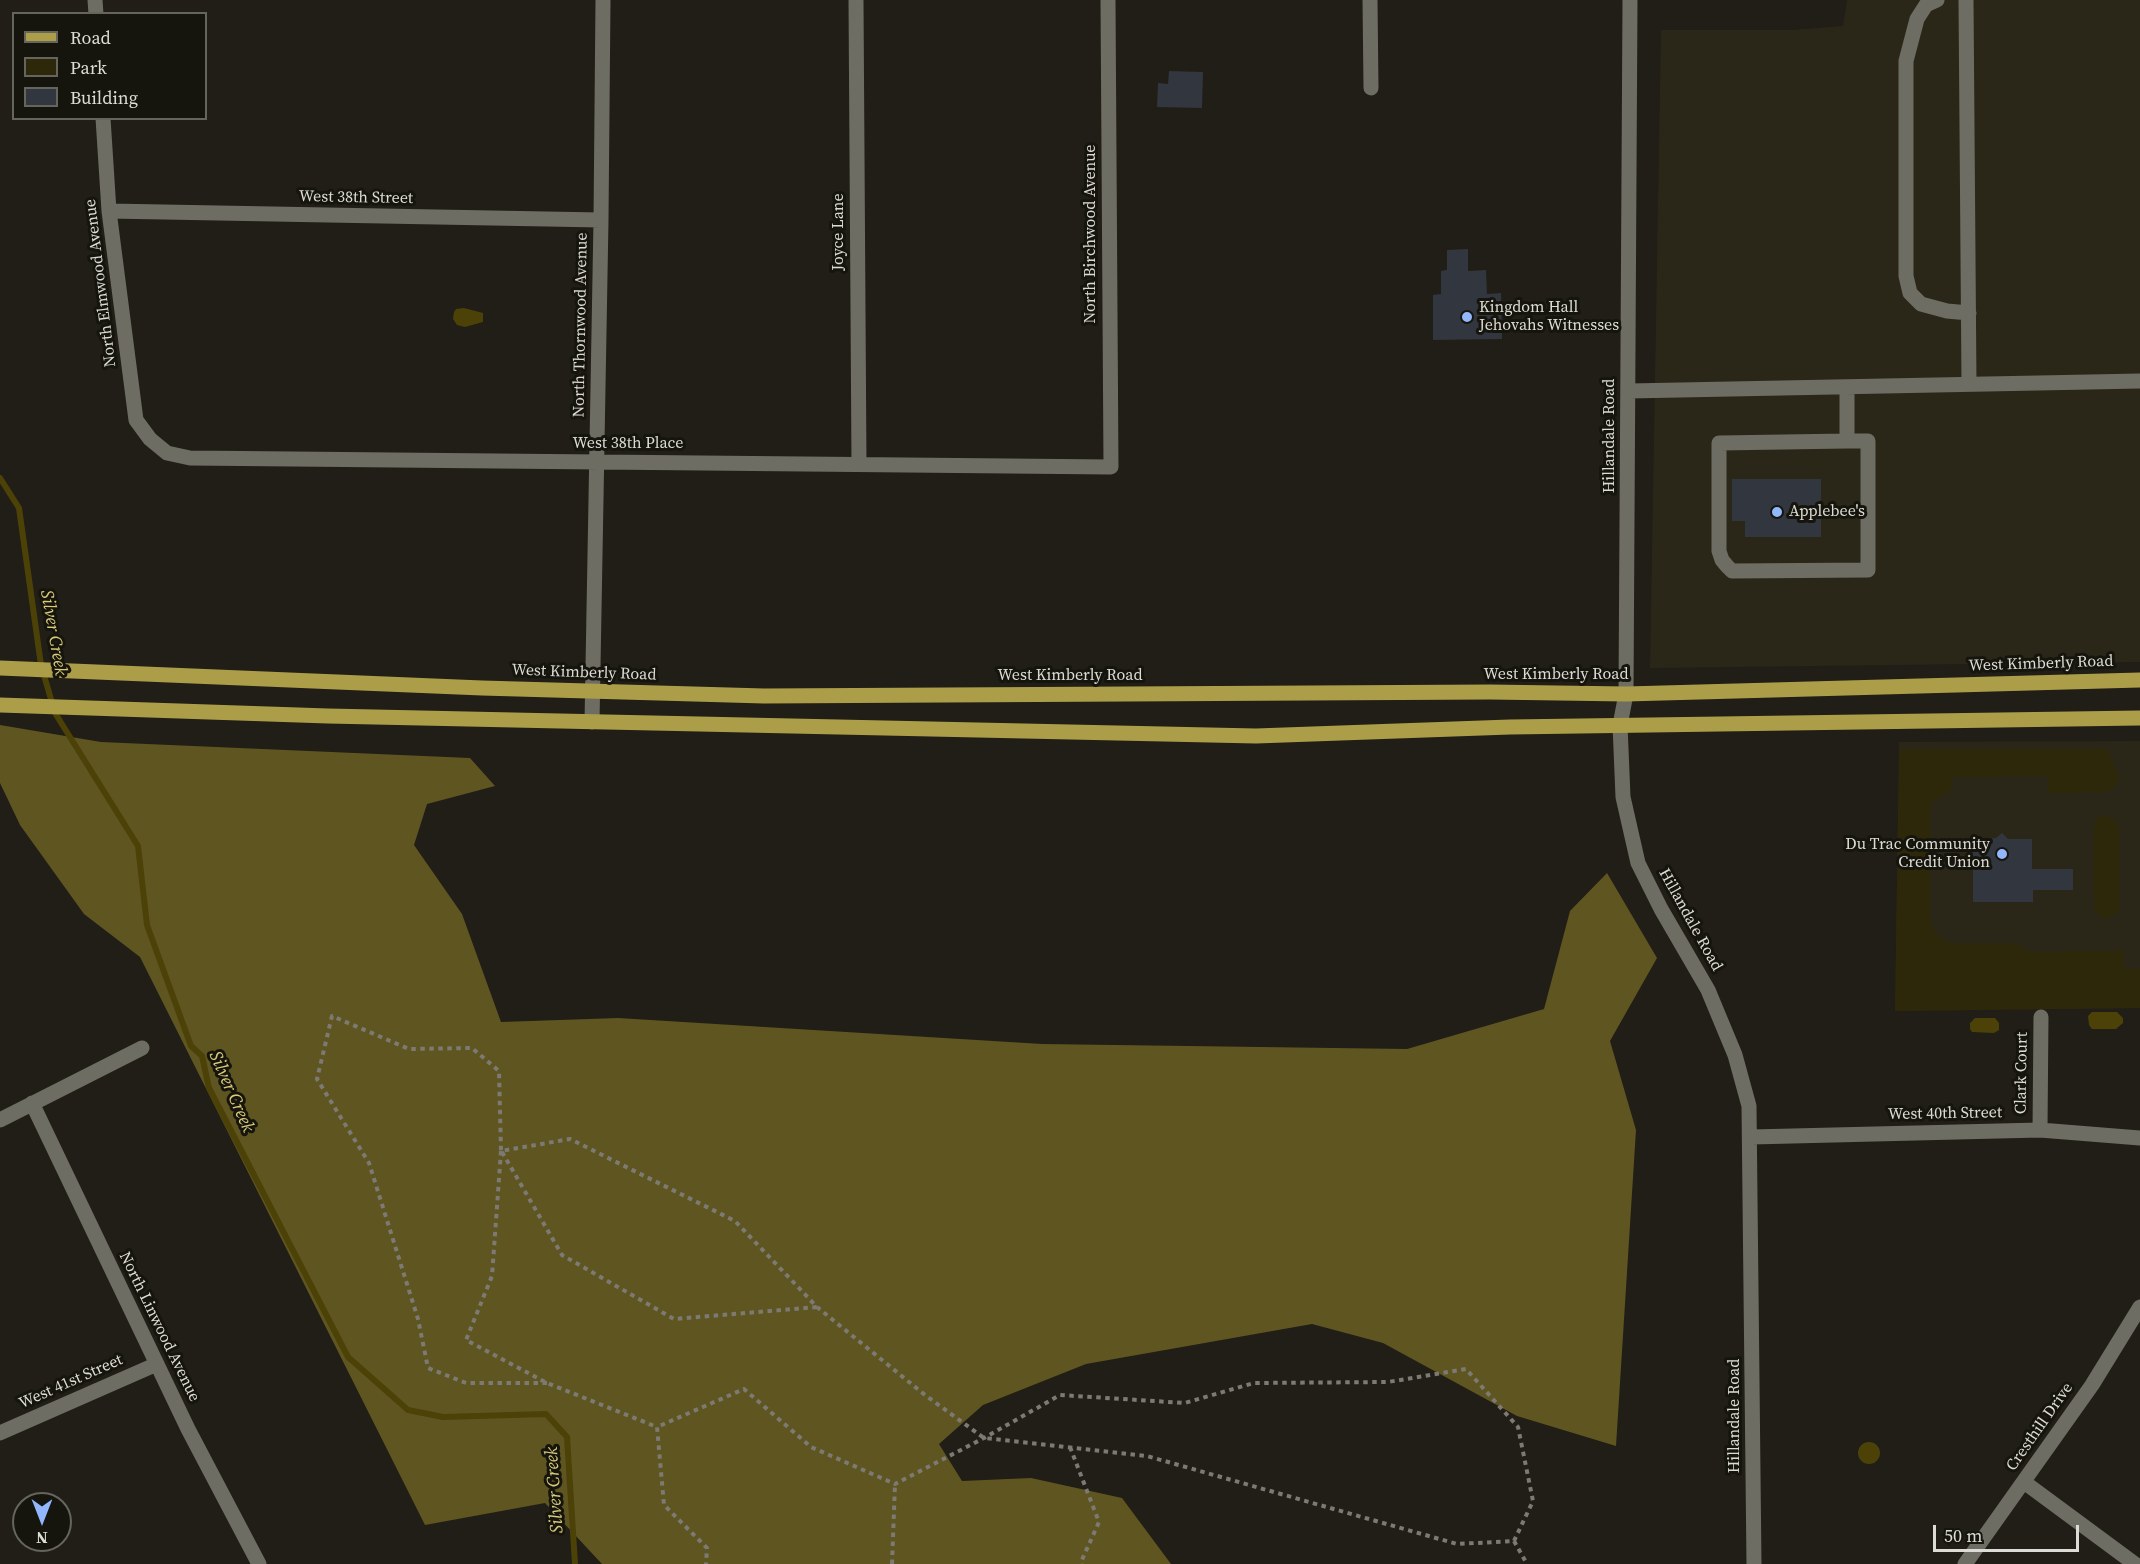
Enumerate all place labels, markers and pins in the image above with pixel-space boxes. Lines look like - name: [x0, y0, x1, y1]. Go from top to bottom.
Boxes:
- place label: Kingdom Hall Jehovahs Witnesses: [1479, 298, 1619, 336]
- marker: Kingdom Hall Jehovahs Witnesses: [1460, 310, 1474, 324]
- place label: Applebee's: [1789, 502, 1865, 522]
- marker: Applebee's: [1770, 505, 1784, 519]
- place label: Du Trac Community Credit Union: [1845, 835, 1990, 873]
- marker: Du Trac Community Credit Union: [1995, 847, 2009, 861]

